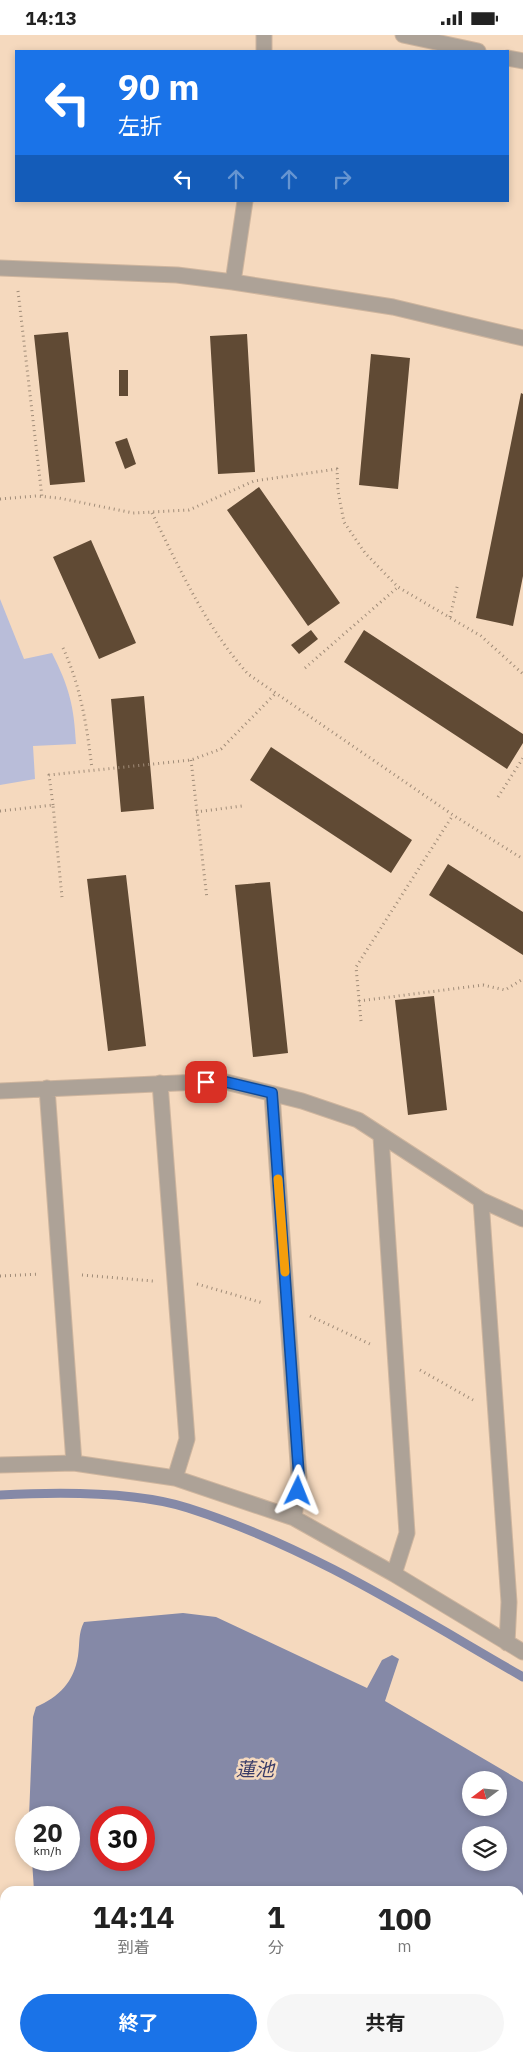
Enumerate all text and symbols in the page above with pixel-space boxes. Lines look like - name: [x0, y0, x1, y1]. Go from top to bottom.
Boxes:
- text: 14:13: [25, 6, 77, 30]
- text: 90 m: [118, 64, 200, 110]
- icon: left: [35, 70, 100, 135]
- text: 左折: [118, 111, 162, 140]
- icon: left: [169, 165, 197, 193]
- icon: ahead: [222, 165, 250, 193]
- icon: ahead: [275, 165, 303, 193]
- icon: right: [328, 165, 356, 193]
- pin: [185, 1061, 227, 1103]
- icon: arrive: [192, 1068, 220, 1096]
- position arrow: [271, 1464, 323, 1516]
- water label: 蓮池: [236, 1757, 276, 1781]
- north arrow: [462, 1771, 508, 1816]
- map controls: [462, 1771, 507, 1871]
- speed limit sign: 30: [90, 1806, 155, 1871]
- text: 20: [32, 1816, 63, 1849]
- button: layers: [462, 1826, 507, 1871]
- text: km/h: [33, 1843, 62, 1858]
- text: 14:14: [93, 1897, 174, 1936]
- text: 1: [267, 1897, 285, 1936]
- text: 100: [377, 1899, 431, 1938]
- text: m: [397, 1936, 411, 1956]
- text: 到着: [117, 1937, 149, 1957]
- text: 分: [268, 1937, 284, 1957]
- button: 終了: [20, 1994, 257, 2052]
- button: 共有: [267, 1994, 504, 2052]

